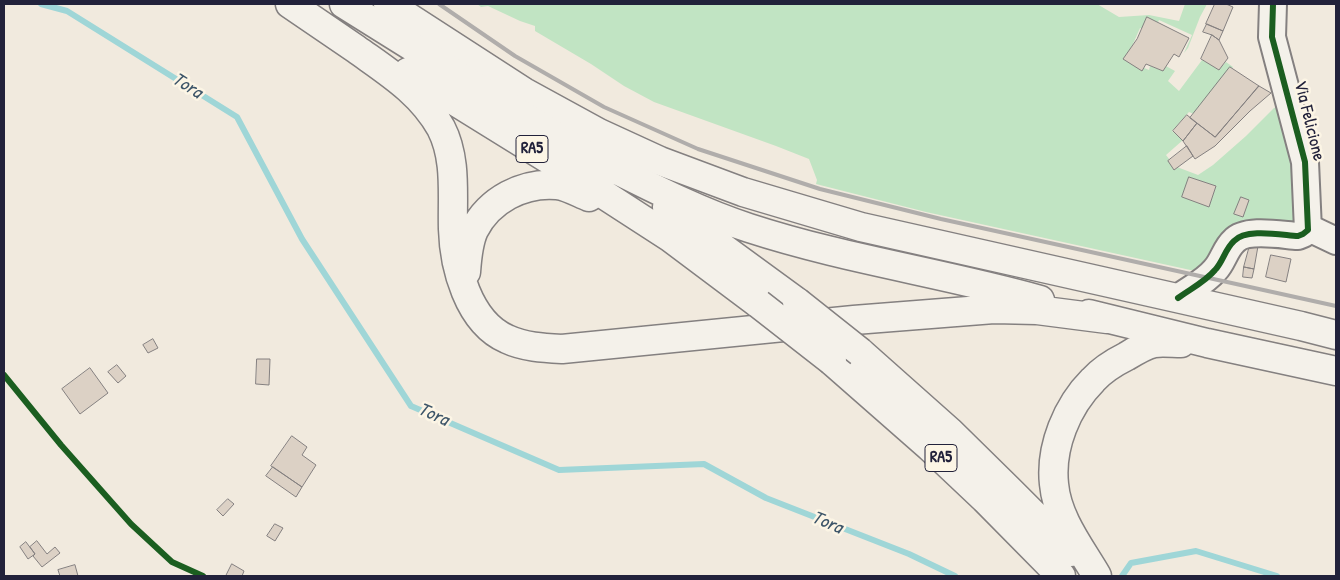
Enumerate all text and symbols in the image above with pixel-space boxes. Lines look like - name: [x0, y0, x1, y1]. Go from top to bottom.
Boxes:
- water label: Tora: [168, 68, 206, 104]
- street label: Via Felicione: [1289, 79, 1329, 163]
- road number: RA5: [516, 136, 548, 162]
- water label: Tora: [414, 398, 452, 432]
- road number: RA5: [925, 444, 957, 472]
- water label: Tora: [808, 506, 846, 540]

